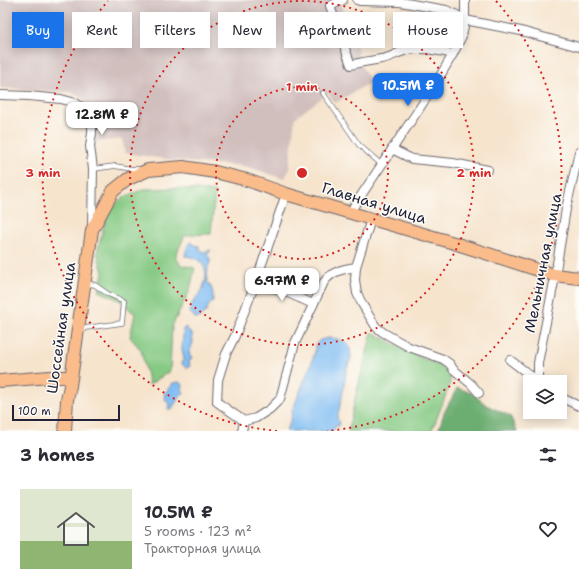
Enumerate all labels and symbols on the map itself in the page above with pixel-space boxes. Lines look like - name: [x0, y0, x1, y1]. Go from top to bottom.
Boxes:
- pin: 10.5M ₽: [371, 73, 445, 107]
- text: 1 min: [286, 79, 318, 95]
- pin: 12.8M ₽: [65, 102, 139, 136]
- text: 3 min: [26, 165, 61, 181]
- text: 2 min: [457, 165, 492, 181]
- centre of rings: [295, 166, 309, 180]
- street label: Главная улица: [319, 178, 429, 229]
- street label: Мельничная улица: [520, 191, 566, 334]
- street label: Шоссейная улица: [42, 260, 80, 395]
- pin: 6.97M ₽: [245, 268, 319, 302]
- scale bar: [12, 403, 120, 422]

